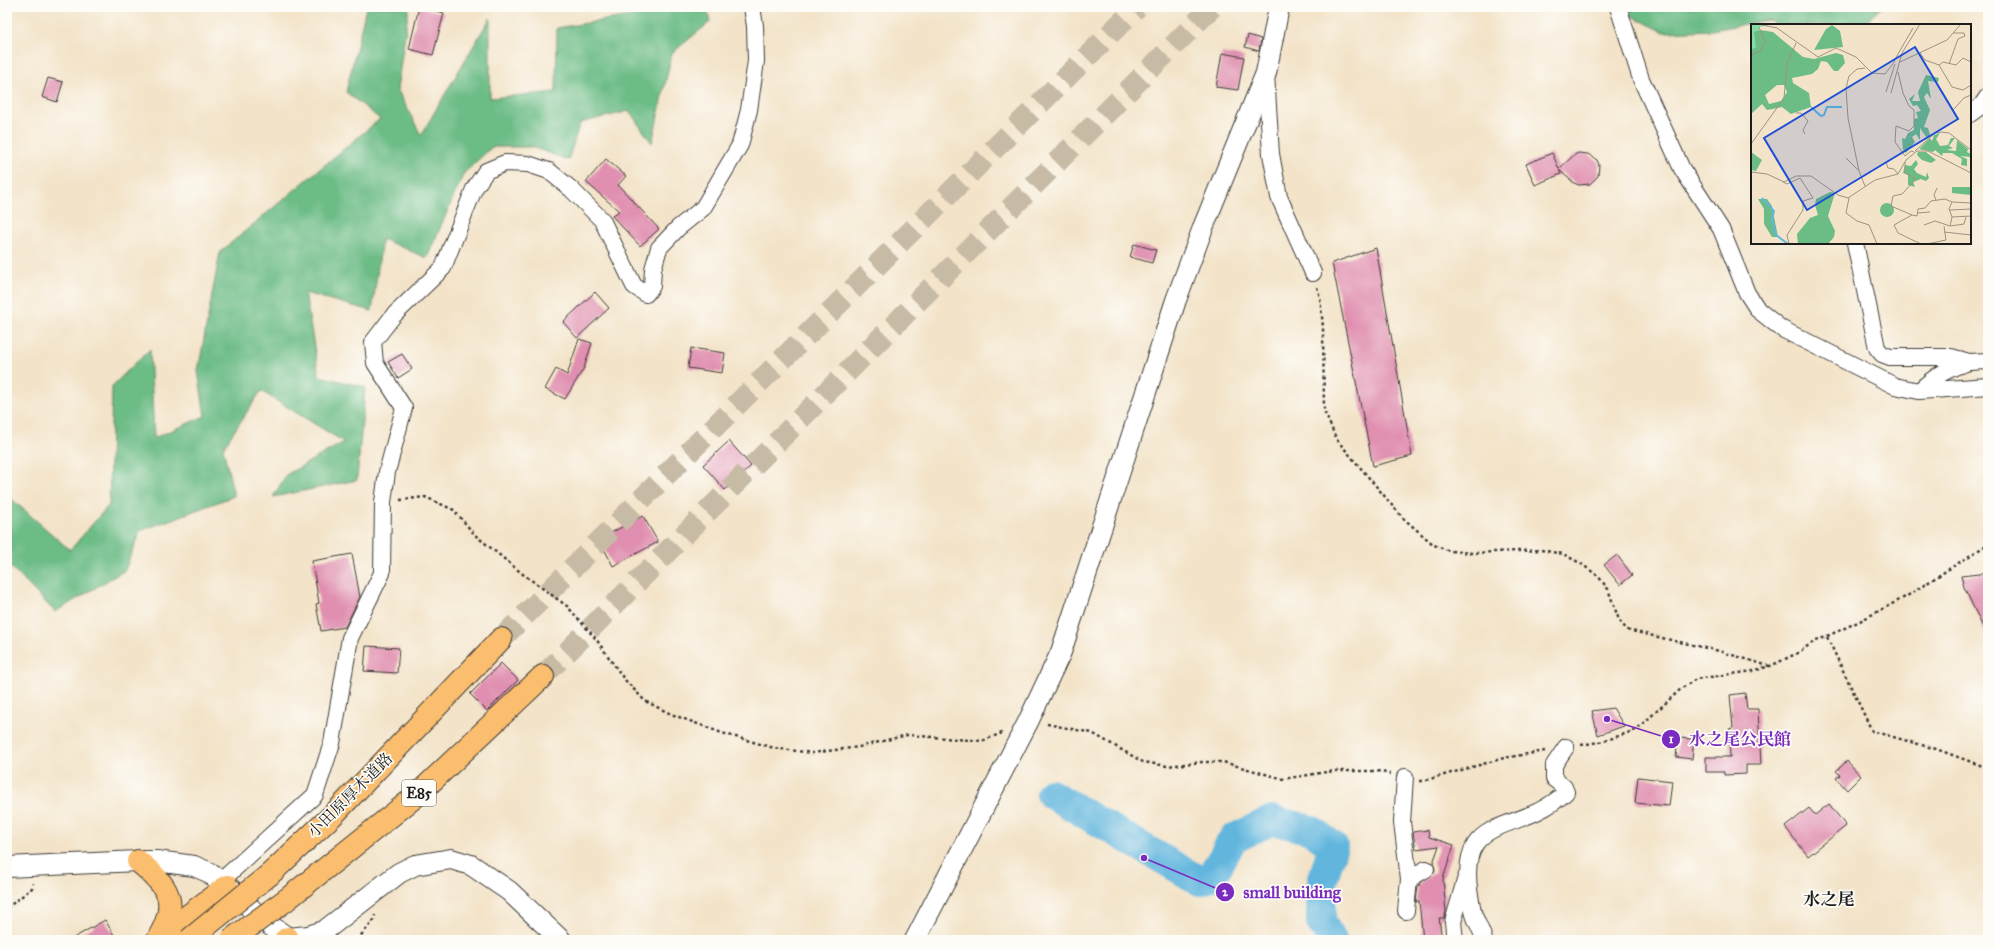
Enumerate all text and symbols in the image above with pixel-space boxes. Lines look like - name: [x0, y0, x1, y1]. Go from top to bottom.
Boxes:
- inset map: [1751, 24, 1971, 244]
- callout: 水之尾公民館: [1661, 725, 1799, 754]
- text: 水之尾公民館: [1689, 729, 1791, 750]
- text: 1: [1669, 732, 1674, 746]
- street label: 小田原厚木道路: [304, 749, 396, 841]
- road number: E85: [402, 780, 436, 806]
- callout: small building: [1215, 878, 1349, 907]
- text: small building: [1243, 882, 1342, 903]
- text: 2: [1222, 885, 1229, 899]
- district label: 水之尾: [1804, 889, 1855, 910]

